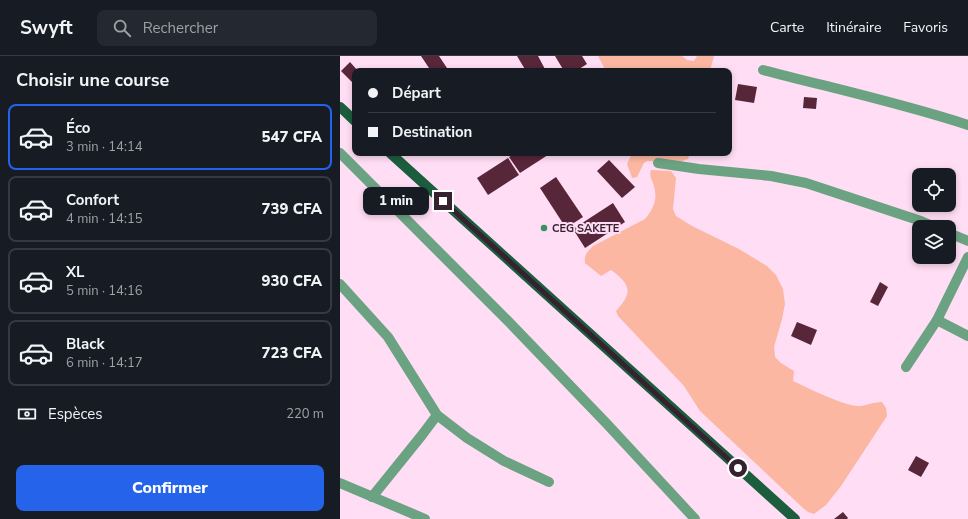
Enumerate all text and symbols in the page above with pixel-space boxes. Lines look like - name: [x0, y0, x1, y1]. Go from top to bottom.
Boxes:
- search box: [97, 10, 377, 46]
- text: Swyft: [20, 15, 73, 41]
- icon: search: [111, 17, 133, 39]
- text: Rechercher: [143, 18, 218, 38]
- text: Carte: [770, 18, 804, 37]
- text: Itinéraire: [826, 18, 881, 37]
- text: Favoris: [903, 18, 948, 37]
- text: Choisir une course: [16, 68, 169, 92]
- text: Départ: [392, 83, 441, 103]
- text: Éco: [66, 118, 90, 138]
- icon: car: [18, 119, 54, 155]
- text: Destination: [392, 122, 472, 142]
- text: 547 CFA: [262, 127, 322, 147]
- text: 3 min · 14:14: [66, 138, 142, 156]
- map controls: [912, 168, 956, 264]
- button: locate: [912, 168, 956, 212]
- callout: 1 min: [363, 187, 429, 215]
- text: Confort: [66, 190, 119, 210]
- icon: car: [18, 191, 54, 227]
- text: 1 min: [379, 192, 413, 210]
- route end: [434, 192, 452, 210]
- text: 739 CFA: [262, 199, 322, 219]
- text: 4 min · 14:15: [66, 210, 142, 228]
- button: layers: [912, 220, 956, 264]
- place label: CEG SAKETE: [552, 221, 619, 236]
- marker: CEG SAKETE: [539, 223, 549, 233]
- text: XL: [66, 262, 85, 282]
- icon: car: [18, 263, 54, 299]
- text: 930 CFA: [262, 271, 322, 291]
- text: 5 min · 14:16: [66, 282, 142, 300]
- text: Black: [66, 334, 104, 354]
- icon: car: [18, 335, 54, 371]
- text: 723 CFA: [262, 343, 322, 363]
- text: 6 min · 14:17: [66, 354, 142, 372]
- icon: cash: [16, 403, 38, 425]
- text: Espèces: [48, 404, 103, 424]
- text: 220 m: [286, 405, 324, 423]
- route start: [729, 459, 747, 477]
- button: Confirmer: [16, 465, 324, 511]

